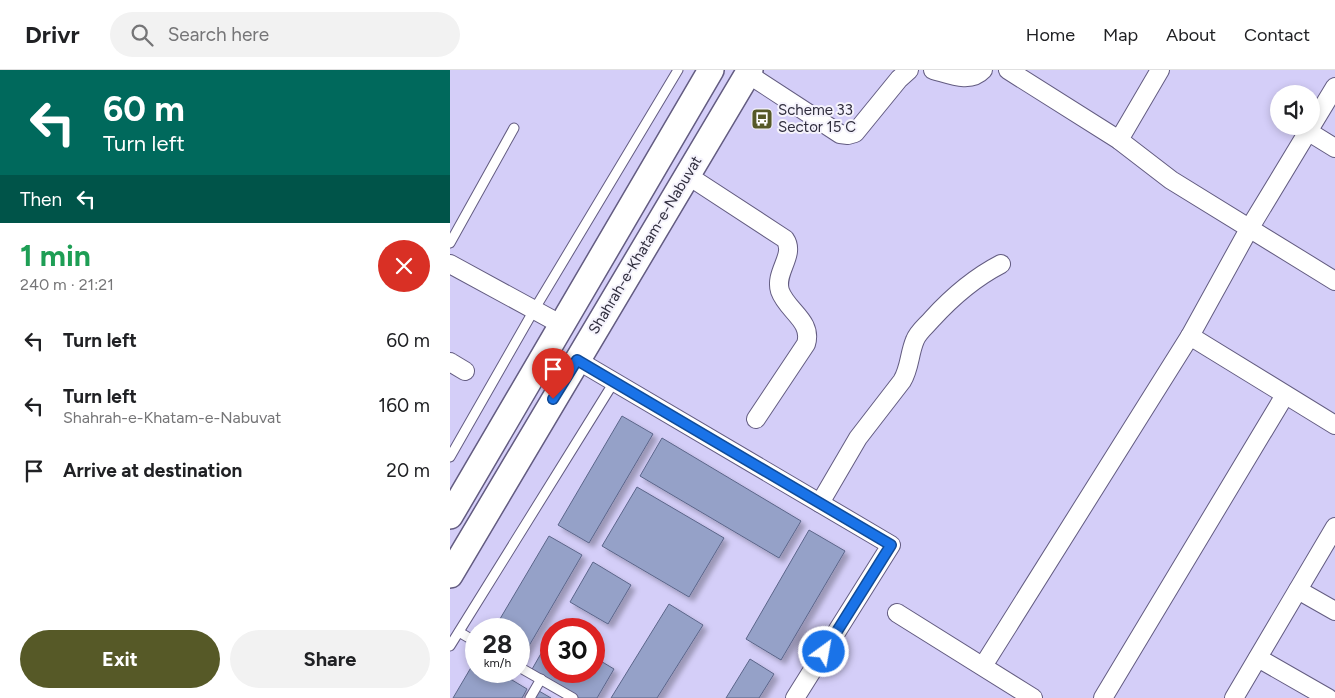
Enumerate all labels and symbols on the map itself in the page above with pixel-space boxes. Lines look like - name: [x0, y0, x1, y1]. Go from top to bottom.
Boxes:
- place label: Scheme 33 Sector 15 C: [778, 101, 856, 136]
- bus stop icon: Scheme 33 Sector 15 C: [750, 107, 774, 131]
- street label: Shahrah-e-Khatam-e-Nabuvat: [585, 152, 706, 337]
- pin: [532, 348, 574, 399]
- speed limit sign: 30: [540, 618, 605, 683]
- position arrow: [797, 625, 849, 677]

